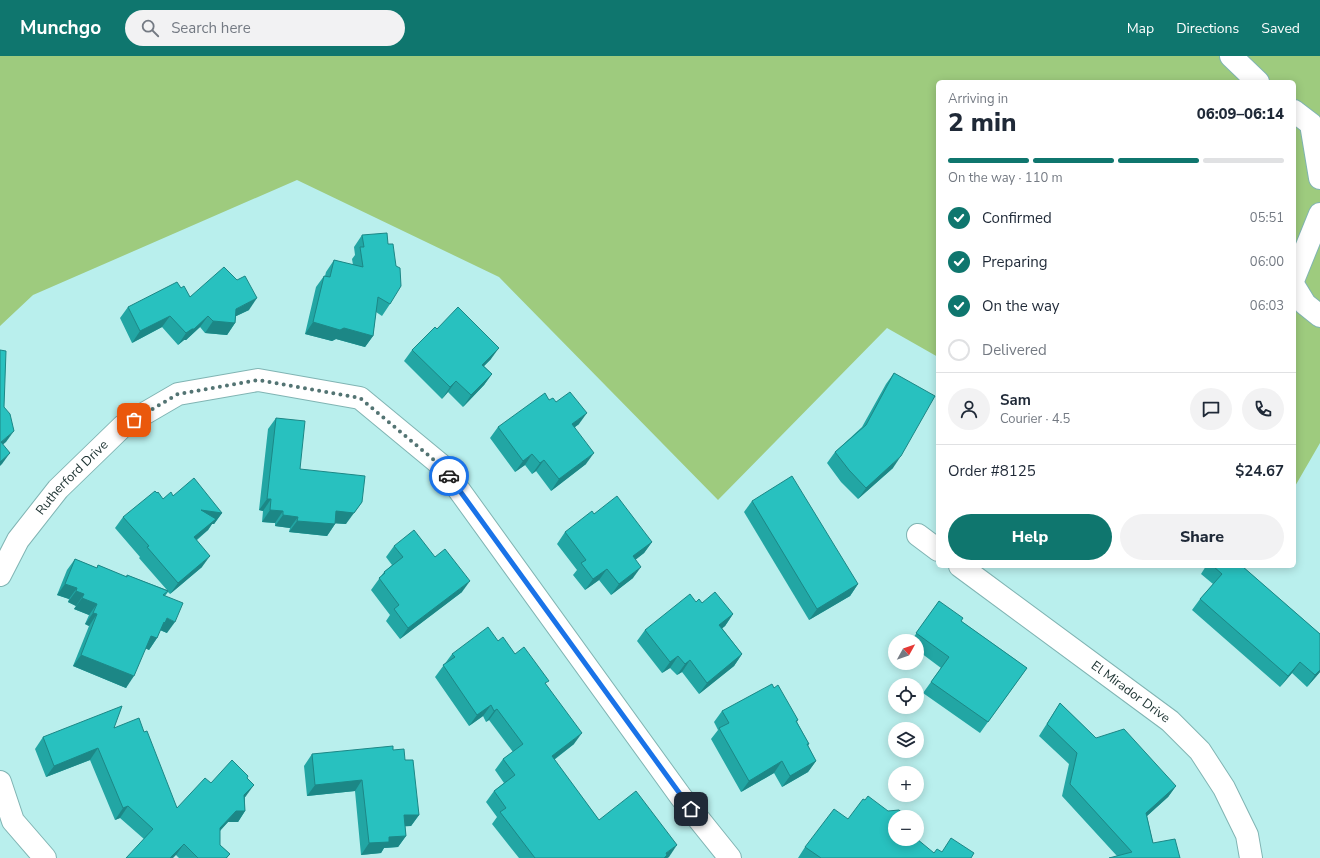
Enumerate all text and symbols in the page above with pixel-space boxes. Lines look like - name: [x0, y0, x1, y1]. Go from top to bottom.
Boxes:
- search box: [125, 10, 405, 46]
- text: Munchgo: [20, 15, 101, 41]
- icon: search: [139, 17, 161, 39]
- text: Search here: [171, 18, 251, 38]
- text: Map: [1127, 19, 1154, 38]
- text: Directions: [1176, 19, 1239, 38]
- text: Saved: [1261, 19, 1300, 38]
- text: Arriving in: [948, 90, 1008, 108]
- text: 06:09–06:14: [1197, 104, 1284, 124]
- text: 2 min: [948, 105, 1016, 140]
- text: On the way · 110 m: [948, 169, 1063, 187]
- icon: check: [948, 207, 970, 229]
- text: Confirmed: [982, 208, 1052, 228]
- text: 05:51: [1250, 209, 1284, 227]
- icon: check: [948, 251, 970, 273]
- text: Preparing: [982, 252, 1047, 272]
- text: 06:00: [1250, 253, 1284, 271]
- icon: check: [948, 295, 970, 317]
- text: On the way: [982, 296, 1060, 316]
- text: 06:03: [1250, 297, 1284, 315]
- text: Delivered: [982, 340, 1047, 360]
- button: person: [948, 388, 990, 430]
- button: chat: [1190, 388, 1232, 430]
- button: phone: [1242, 388, 1284, 430]
- text: Sam: [1000, 390, 1031, 410]
- pin: [117, 403, 151, 437]
- icon: bag: [123, 409, 145, 431]
- text: Courier · 4.5: [1000, 410, 1070, 428]
- street label: Rutherford Drive: [32, 436, 112, 519]
- courier: [429, 456, 469, 496]
- text: Order #8125: [948, 461, 1036, 481]
- text: $24.67: [1235, 461, 1284, 481]
- icon: car: [438, 465, 460, 487]
- button: Help: [948, 514, 1112, 560]
- button: Share: [1120, 514, 1284, 560]
- north arrow: [888, 634, 924, 670]
- map controls: [888, 634, 924, 846]
- street label: El Mirador Drive: [1087, 657, 1174, 727]
- button: locate: [888, 678, 924, 714]
- button: layers: [888, 722, 924, 758]
- button: +: [888, 766, 924, 802]
- pin: [674, 792, 708, 826]
- icon: home: [680, 798, 702, 820]
- button: −: [888, 810, 924, 846]

